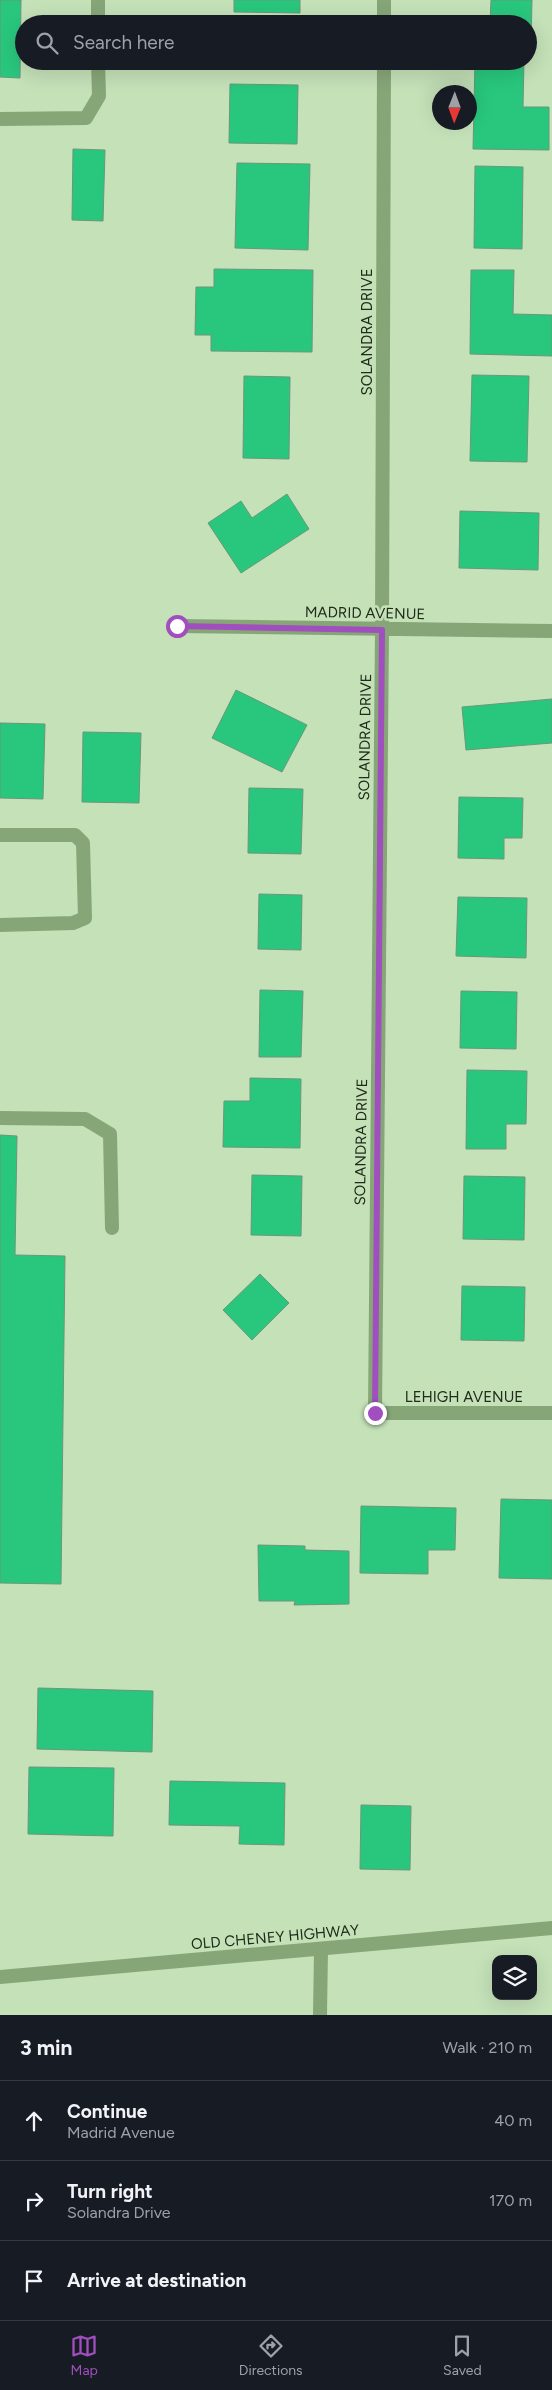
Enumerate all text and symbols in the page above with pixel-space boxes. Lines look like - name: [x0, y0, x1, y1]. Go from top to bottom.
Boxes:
- search box: [15, 15, 537, 70]
- icon: search: [33, 29, 61, 57]
- text: Search here: [73, 31, 175, 54]
- north arrow: [432, 85, 477, 130]
- street label: SOLANDRA DRIVE: [358, 268, 376, 396]
- street label: MADRID AVENUE: [305, 603, 425, 623]
- route start: [166, 615, 189, 638]
- street label: SOLANDRA DRIVE: [355, 673, 375, 801]
- street label: SOLANDRA DRIVE: [351, 1078, 371, 1206]
- street label: LEHIGH AVENUE: [405, 1388, 523, 1406]
- route end: [364, 1402, 387, 1425]
- street label: OLD CHENEY HIGHWAY: [190, 1921, 360, 1953]
- map controls: [492, 1955, 537, 2000]
- button: layers: [492, 1955, 537, 2000]
- text: 3 min: [20, 2035, 72, 2060]
- text: Walk · 210 m: [443, 2038, 532, 2057]
- text: Continue: [67, 2100, 147, 2123]
- icon: ahead: [20, 2107, 48, 2135]
- text: 40 m: [494, 2111, 532, 2130]
- text: Madrid Avenue: [67, 2123, 175, 2142]
- text: Turn right: [67, 2180, 153, 2203]
- icon: right: [20, 2187, 48, 2215]
- text: 170 m: [489, 2191, 532, 2210]
- text: Solandra Drive: [67, 2203, 171, 2222]
- icon: arrive: [20, 2267, 48, 2295]
- text: Arrive at destination: [67, 2269, 246, 2292]
- tab: Map: [70, 2332, 98, 2379]
- tab: Directions: [239, 2332, 303, 2379]
- tab: Saved: [443, 2332, 482, 2379]

